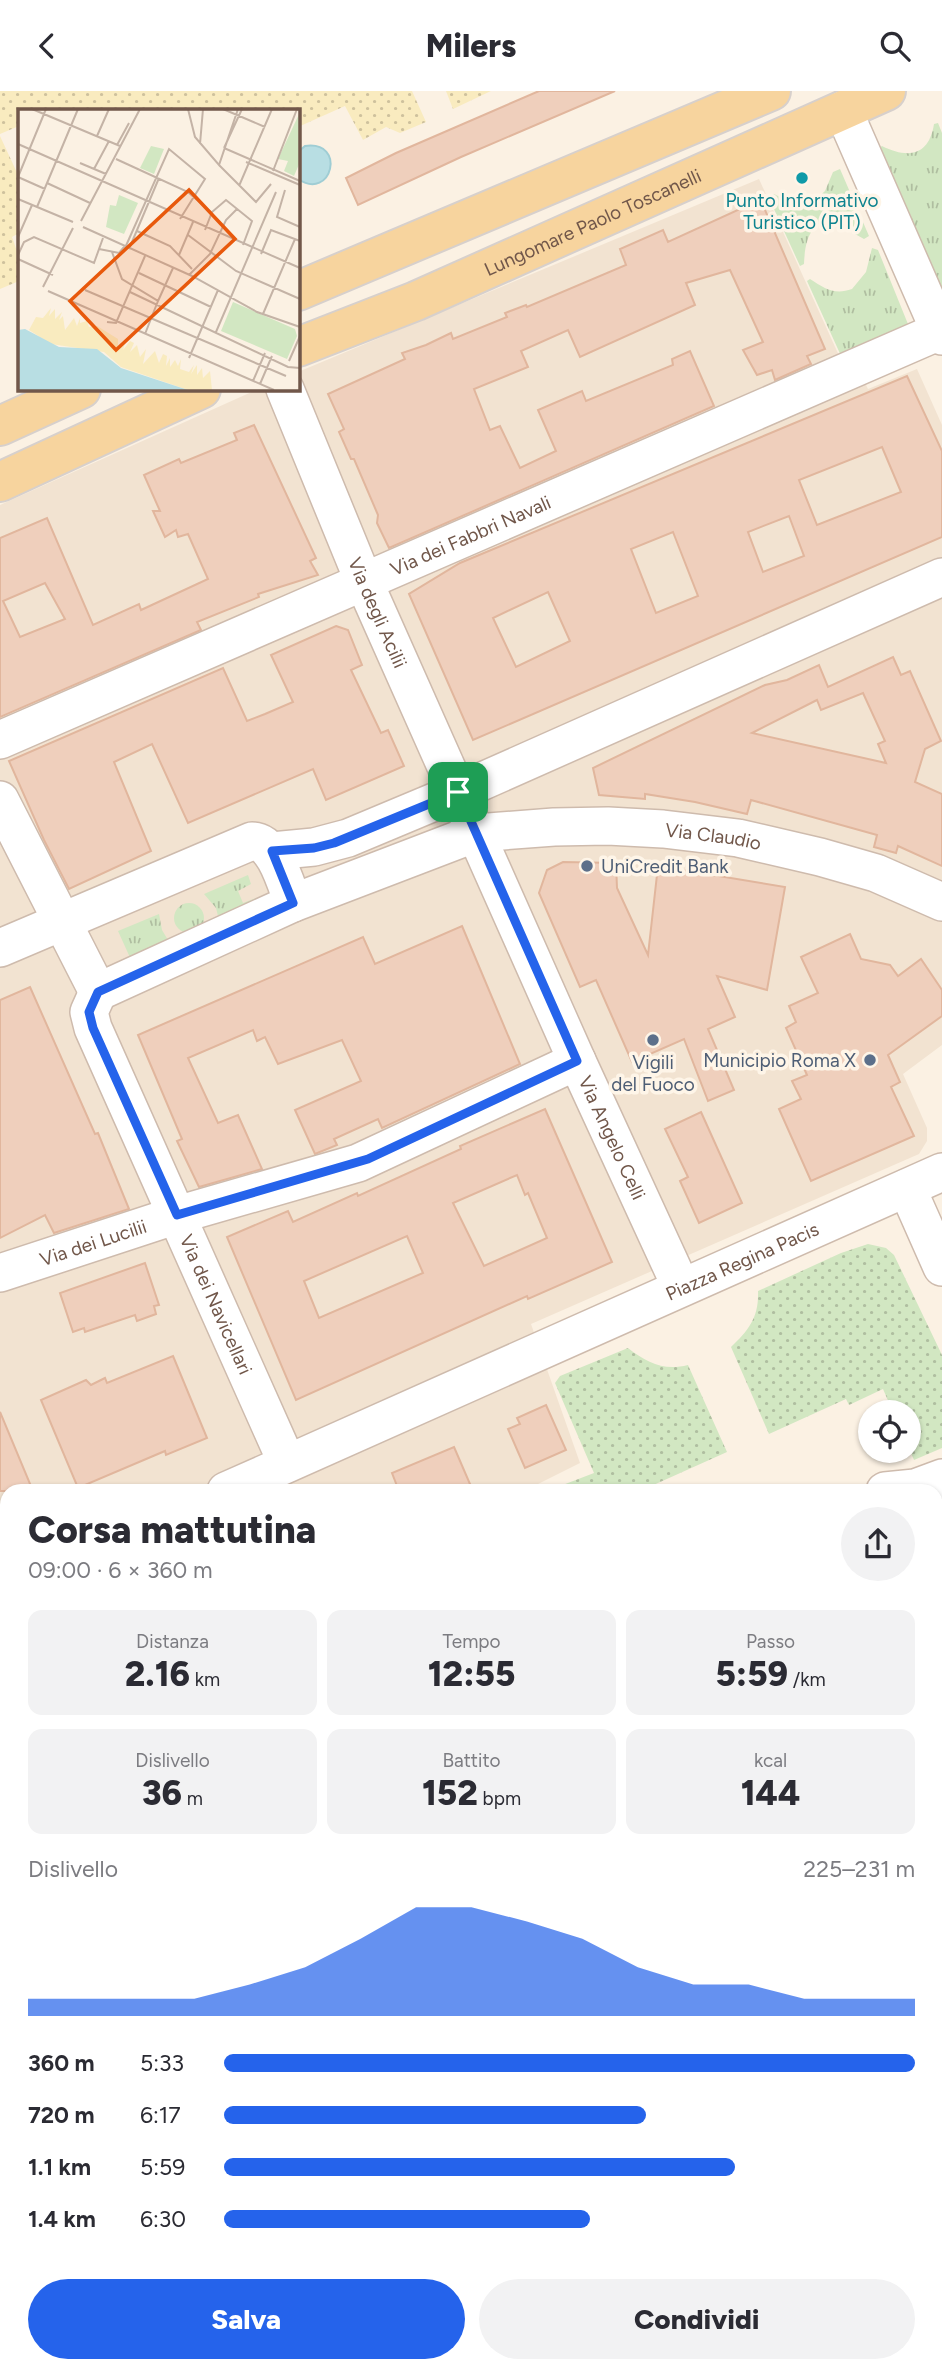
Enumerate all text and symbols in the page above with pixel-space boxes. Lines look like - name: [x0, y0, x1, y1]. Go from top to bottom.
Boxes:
- icon: back: [28, 27, 66, 65]
- text: Milers: [426, 27, 516, 65]
- icon: search: [876, 27, 914, 65]
- inset map: [18, 109, 299, 390]
- street label: Lungomare Paolo Toscanelli: [481, 164, 705, 281]
- marker: Punto Informativo Turistico (PIT): [794, 170, 810, 186]
- place label: Punto Informativo Turistico (PIT): [725, 189, 879, 234]
- street label: Via dei Fabbri Navali: [387, 491, 554, 581]
- street label: Via degli Acilii: [343, 554, 412, 672]
- pin: [428, 762, 488, 822]
- icon: arrive: [439, 773, 477, 811]
- street label: Via Claudio: [664, 818, 764, 855]
- place label: UniCredit Bank: [601, 855, 729, 878]
- marker: UniCredit Bank: [579, 858, 595, 874]
- marker: Vigili del Fuoco: [645, 1032, 661, 1048]
- place label: Municipio Roma X: [703, 1049, 856, 1072]
- place label: Vigili del Fuoco: [611, 1051, 695, 1096]
- marker: Municipio Roma X: [862, 1052, 878, 1068]
- street label: Via Angelo Celli: [573, 1072, 650, 1203]
- street label: Via dei Lucilii: [37, 1215, 150, 1271]
- street label: Piazza Regina Pacis: [662, 1217, 823, 1306]
- street label: Via dei Navicellari: [175, 1231, 257, 1378]
- map controls: [858, 1400, 921, 1463]
- button: locate: [858, 1400, 921, 1463]
- text: Corsa mattutina: [28, 1507, 316, 1553]
- button: share: [841, 1507, 915, 1581]
- text: 09:00 · 6 × 360 m: [28, 1556, 213, 1584]
- text: Distanza: [136, 1630, 209, 1653]
- text: Tempo: [442, 1630, 501, 1653]
- text: Passo: [746, 1630, 795, 1653]
- text: 2.16: [125, 1653, 190, 1695]
- text: 12:55: [428, 1653, 515, 1695]
- text: 5:59: [715, 1653, 788, 1695]
- text: km: [190, 1668, 220, 1691]
- text: /km: [788, 1668, 826, 1691]
- text: Dislivello: [135, 1749, 210, 1772]
- text: Battito: [442, 1749, 501, 1772]
- text: kcal: [754, 1749, 787, 1772]
- text: 36: [142, 1772, 182, 1814]
- text: 152: [422, 1772, 478, 1814]
- text: 144: [741, 1772, 800, 1814]
- text: m: [182, 1787, 203, 1810]
- text: bpm: [478, 1787, 521, 1810]
- text: Dislivello: [28, 1855, 118, 1883]
- text: 225–231 m: [803, 1855, 915, 1883]
- text: 360 m: [28, 2049, 95, 2077]
- text: 5:33: [140, 2049, 184, 2077]
- text: 720 m: [28, 2101, 95, 2129]
- text: 6:17: [140, 2101, 181, 2129]
- text: 1.1 km: [28, 2153, 91, 2181]
- text: 5:59: [140, 2153, 185, 2181]
- text: 1.4 km: [28, 2205, 96, 2233]
- text: 6:30: [140, 2205, 186, 2233]
- button: Salva: [28, 2279, 465, 2359]
- button: Condividi: [479, 2279, 915, 2359]

